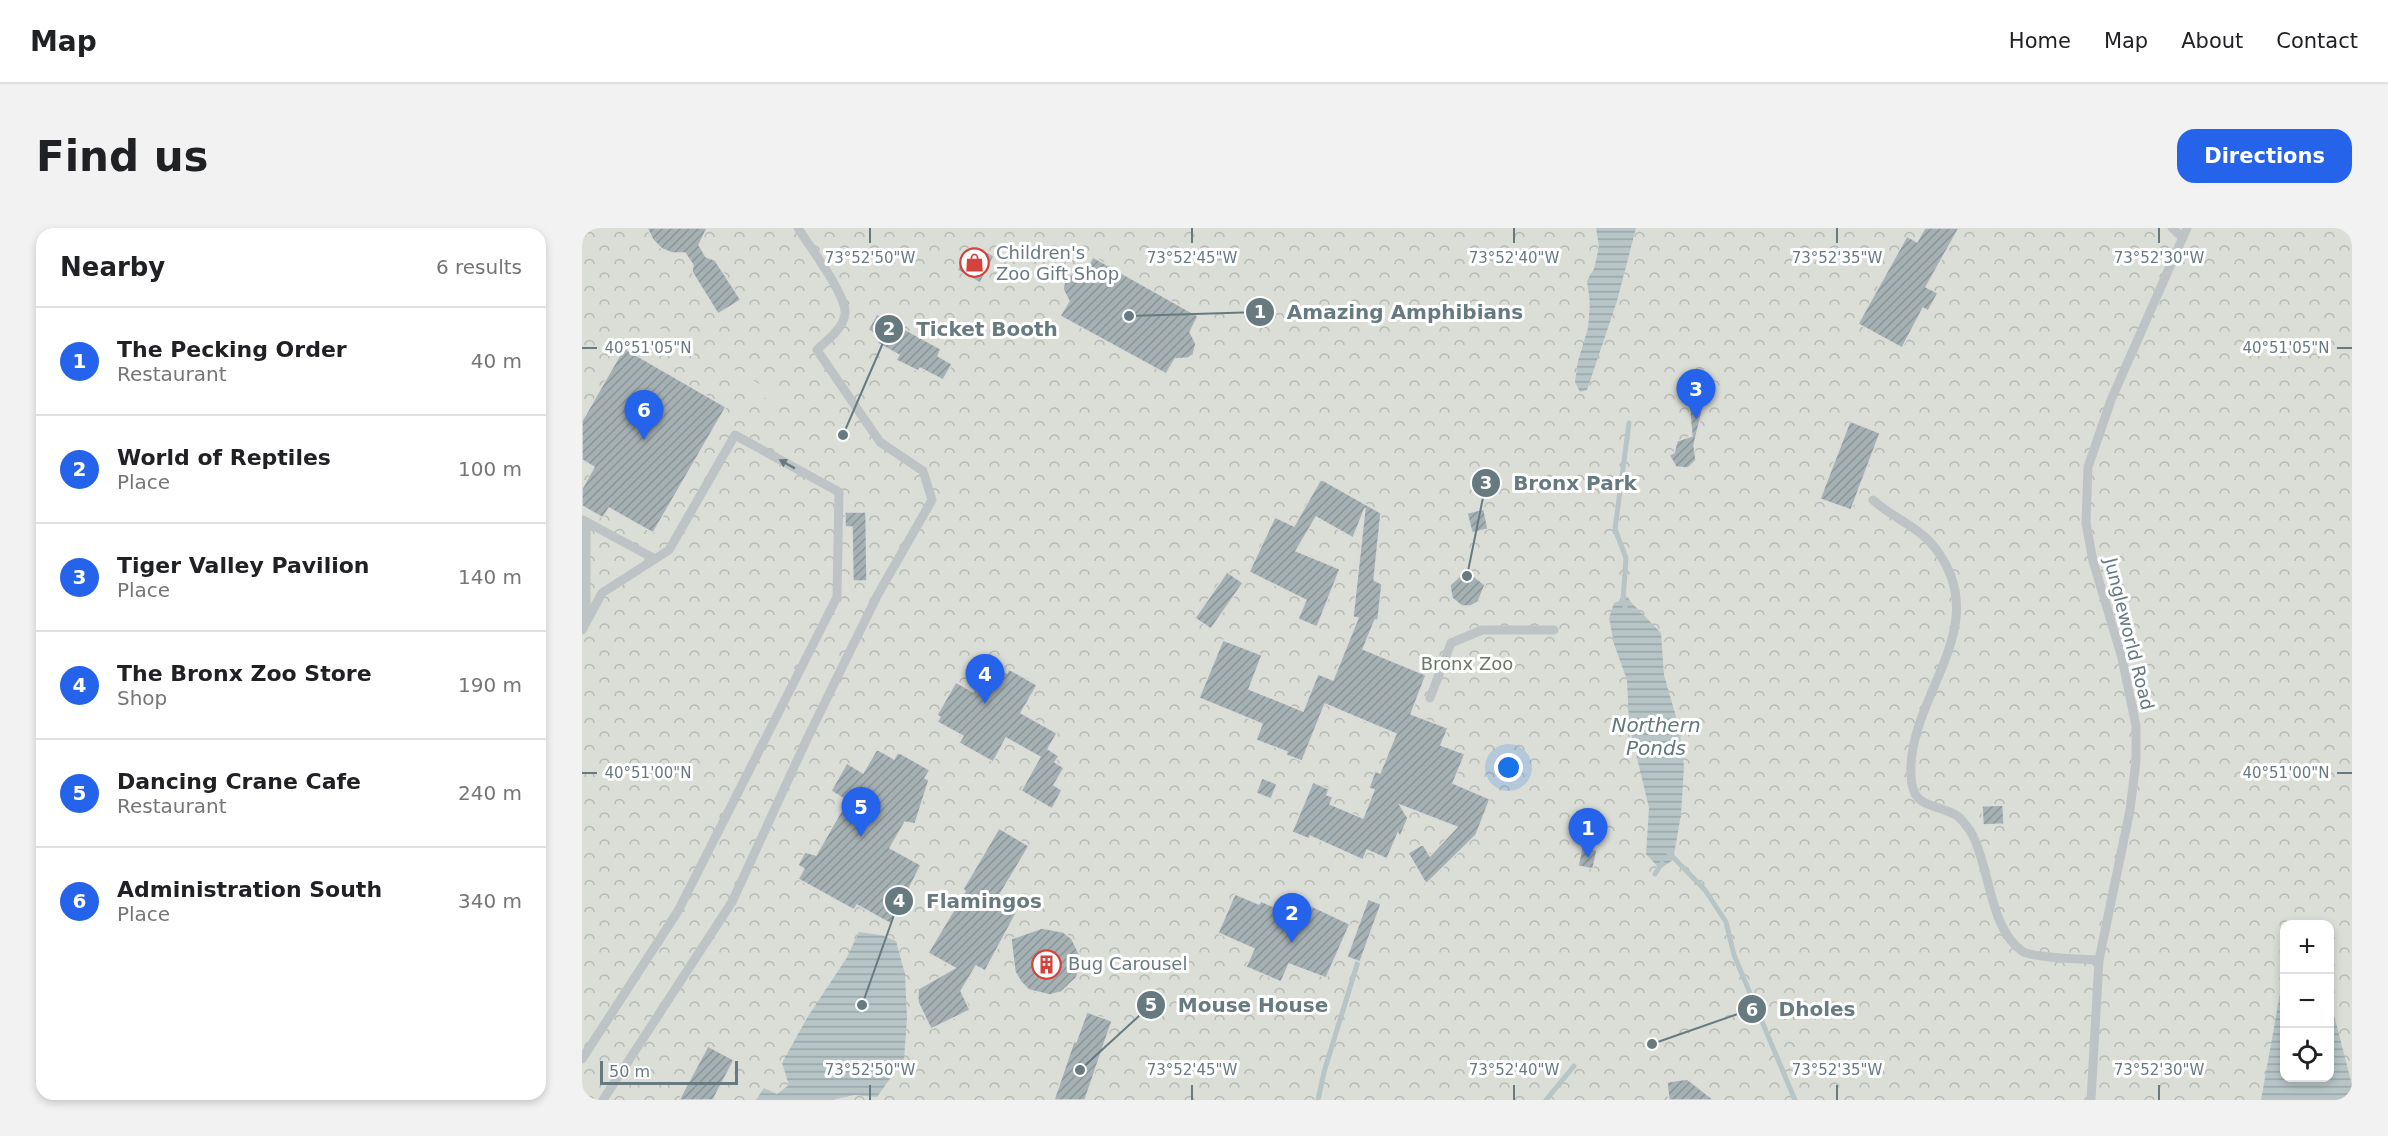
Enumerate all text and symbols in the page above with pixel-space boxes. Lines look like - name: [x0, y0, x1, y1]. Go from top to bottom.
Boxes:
- text: Map: [30, 25, 97, 58]
- text: Home: [2009, 29, 2071, 53]
- text: Map: [2104, 29, 2148, 53]
- text: About: [2181, 29, 2243, 53]
- text: Contact: [2276, 29, 2358, 53]
- button: Directions: [2177, 129, 2352, 183]
- text: Find us: [36, 132, 209, 181]
- place label: Children's Zoo Gift Shop: [996, 242, 1119, 284]
- shop icon: Children's Zoo Gift Shop: [959, 247, 991, 279]
- text: 73°52'50"W: [825, 249, 915, 267]
- text: 73°52'45"W: [1147, 249, 1237, 267]
- text: 73°52'40"W: [1469, 249, 1559, 267]
- text: 73°52'35"W: [1792, 249, 1882, 267]
- text: 73°52'30"W: [2114, 249, 2204, 267]
- text: Nearby: [60, 252, 165, 282]
- text: 6 results: [436, 255, 522, 279]
- callout: Amazing Amphibians: [1245, 293, 1536, 331]
- text: Amazing Amphibians: [1287, 300, 1523, 324]
- text: 1: [1254, 301, 1266, 322]
- callout: Ticket Booth: [874, 310, 1069, 348]
- text: Ticket Booth: [916, 317, 1058, 341]
- text: 2: [883, 318, 895, 339]
- text: The Pecking Order: [117, 337, 347, 362]
- text: 40°51'05"N: [604, 339, 692, 357]
- text: 40°51'05"N: [2242, 339, 2330, 357]
- text: 1: [73, 349, 86, 373]
- text: 40 m: [471, 349, 522, 373]
- text: Restaurant: [117, 362, 227, 386]
- pin: 3: [1676, 370, 1716, 419]
- pin: 6: [624, 390, 664, 440]
- text: World of Reptiles: [117, 445, 331, 470]
- text: 2: [73, 457, 86, 481]
- text: 100 m: [458, 457, 522, 481]
- one-way arrow: [779, 459, 796, 469]
- callout: Bronx Park: [1471, 464, 1649, 502]
- text: Place: [117, 470, 170, 494]
- text: Bronx Park: [1513, 471, 1638, 495]
- text: 3: [1480, 472, 1492, 493]
- text: Tiger Valley Pavilion: [117, 553, 370, 578]
- street label: Jungleworld Road: [2100, 555, 2159, 712]
- text: 3: [73, 565, 86, 589]
- text: 140 m: [458, 565, 522, 589]
- text: Place: [117, 578, 170, 602]
- park label: Bronx Zoo: [1421, 653, 1513, 674]
- pin: 4: [966, 654, 1004, 704]
- text: The Bronx Zoo Store: [117, 661, 372, 686]
- text: 4: [73, 673, 86, 697]
- text: 190 m: [458, 673, 522, 697]
- text: Shop: [117, 686, 167, 710]
- water label: Northern Ponds: [1611, 713, 1701, 760]
- your location: [1494, 753, 1523, 782]
- text: 40°51'00"N: [604, 764, 692, 782]
- text: 40°51'00"N: [2242, 764, 2330, 782]
- text: Dancing Crane Cafe: [117, 769, 361, 794]
- text: 5: [73, 781, 86, 805]
- text: 240 m: [458, 781, 522, 805]
- pin: 5: [842, 788, 880, 837]
- text: Restaurant: [117, 794, 227, 818]
- pin: 1: [1568, 808, 1608, 858]
- text: Administration South: [117, 877, 382, 902]
- callout: Flamingos: [884, 882, 1054, 920]
- text: 6: [73, 889, 86, 913]
- text: 340 m: [458, 889, 522, 913]
- text: Flamingos: [926, 889, 1042, 913]
- text: 4: [893, 890, 905, 911]
- pin: 2: [1272, 894, 1312, 943]
- text: Place: [117, 902, 170, 926]
- map controls: [2280, 920, 2334, 1082]
- button: +: [2280, 920, 2334, 974]
- building icon: Bug Carousel: [1031, 948, 1063, 980]
- place label: Bug Carousel: [1068, 953, 1187, 974]
- button: −: [2280, 974, 2334, 1028]
- callout: Mouse House: [1136, 986, 1341, 1024]
- callout: Dholes: [1737, 990, 1867, 1028]
- text: Mouse House: [1178, 993, 1328, 1017]
- text: 5: [1145, 994, 1157, 1015]
- text: Dholes: [1779, 997, 1855, 1021]
- text: 6: [1746, 999, 1758, 1020]
- button: locate: [2280, 1028, 2334, 1082]
- scale bar: [600, 1058, 738, 1086]
- text: 73°52'50"W: [825, 1061, 915, 1079]
- text: 73°52'45"W: [1147, 1061, 1237, 1079]
- text: 73°52'40"W: [1469, 1061, 1559, 1079]
- text: 73°52'35"W: [1792, 1061, 1882, 1079]
- text: 73°52'30"W: [2114, 1061, 2204, 1079]
- text: 50 m: [609, 1062, 650, 1081]

